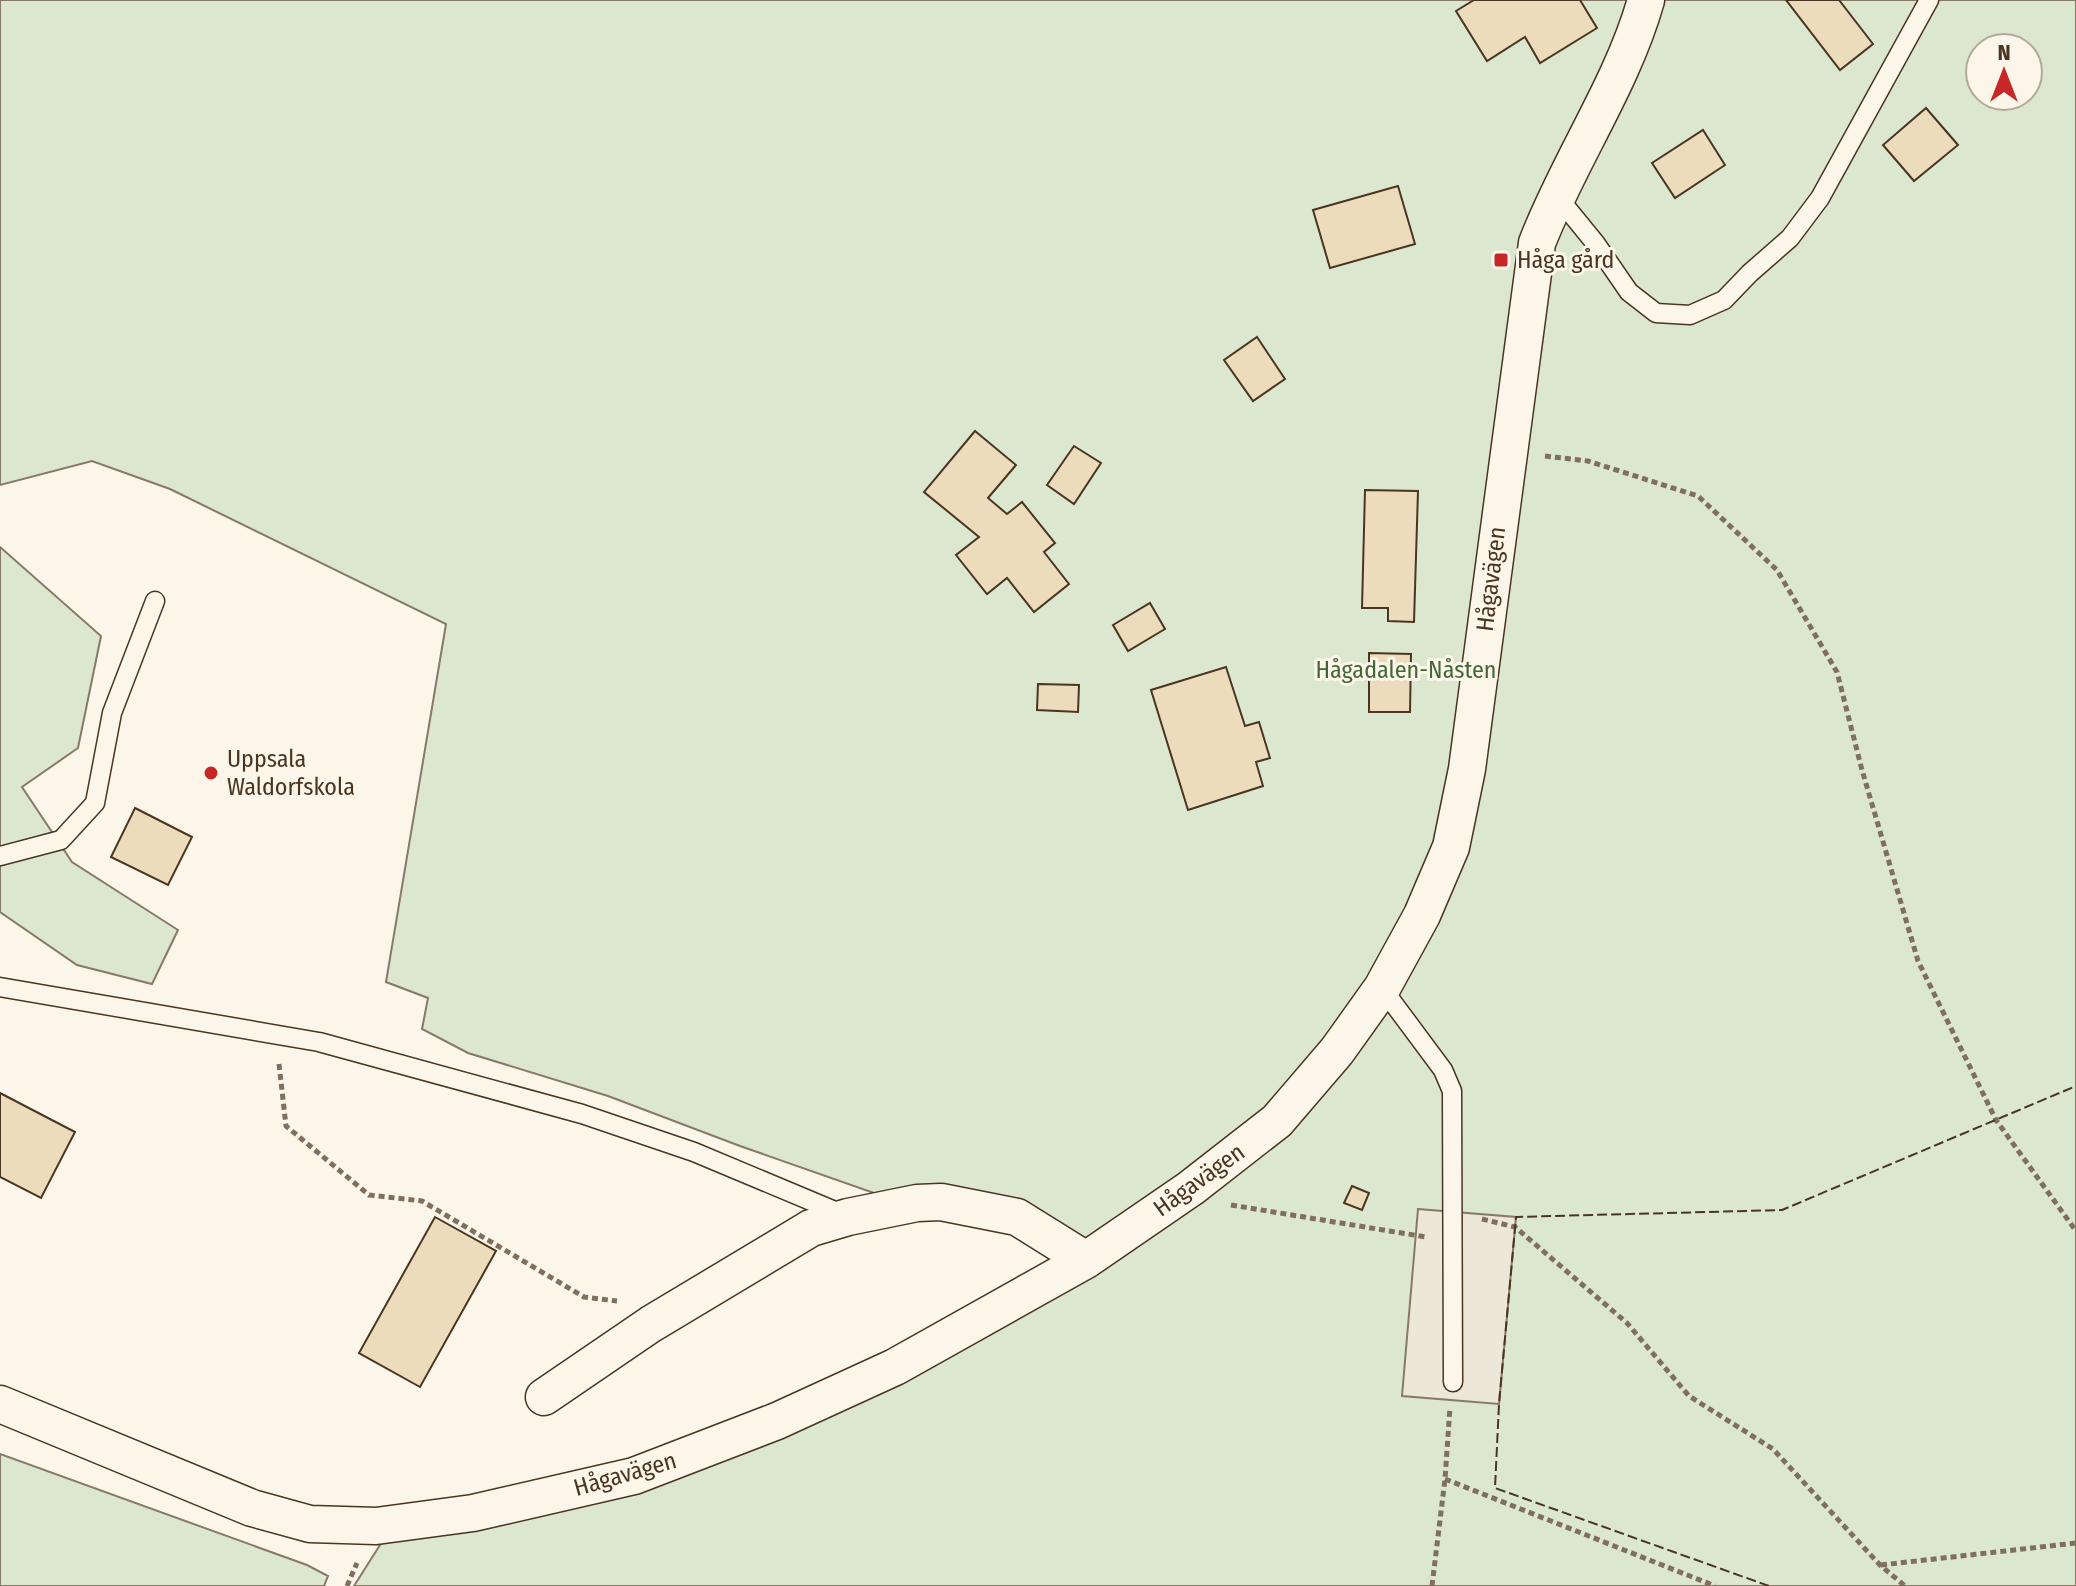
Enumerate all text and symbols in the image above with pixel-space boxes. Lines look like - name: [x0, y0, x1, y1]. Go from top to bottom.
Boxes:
- north arrow: [1964, 32, 2044, 112]
- text: N: [1997, 39, 2011, 66]
- place label: Håga gård: [1517, 246, 1614, 274]
- marker: Håga gård: [1492, 251, 1510, 269]
- street label: Hågavägen: [1471, 525, 1511, 633]
- park label: Hågadalen-Nåsten: [1315, 656, 1497, 684]
- place label: Uppsala Waldorfskola: [227, 745, 355, 801]
- marker: Uppsala Waldorfskola: [202, 764, 220, 782]
- street label: Hågavägen: [1148, 1138, 1250, 1222]
- street label: Hågavägen: [570, 1446, 680, 1502]

